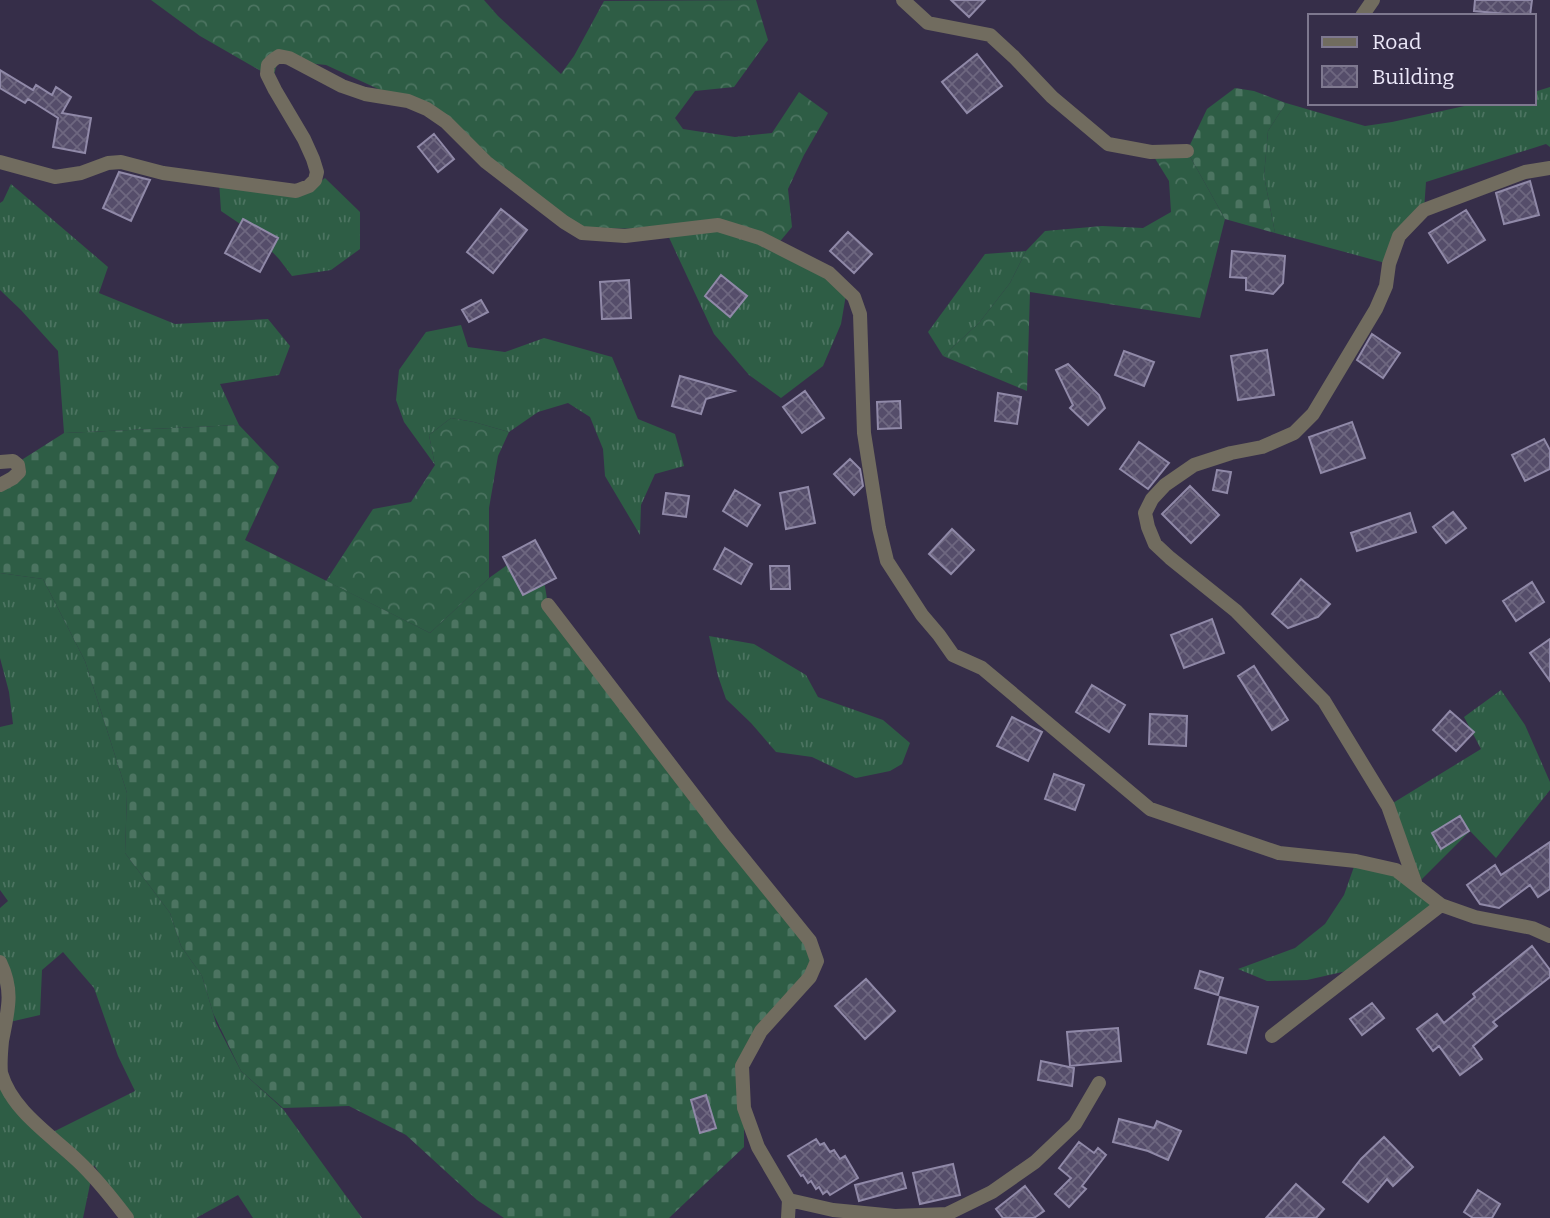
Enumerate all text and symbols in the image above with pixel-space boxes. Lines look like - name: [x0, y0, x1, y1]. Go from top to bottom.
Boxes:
- legend: [1308, 14, 1536, 105]
- text: Road: [1372, 29, 1421, 55]
- text: Building: [1372, 64, 1455, 90]

